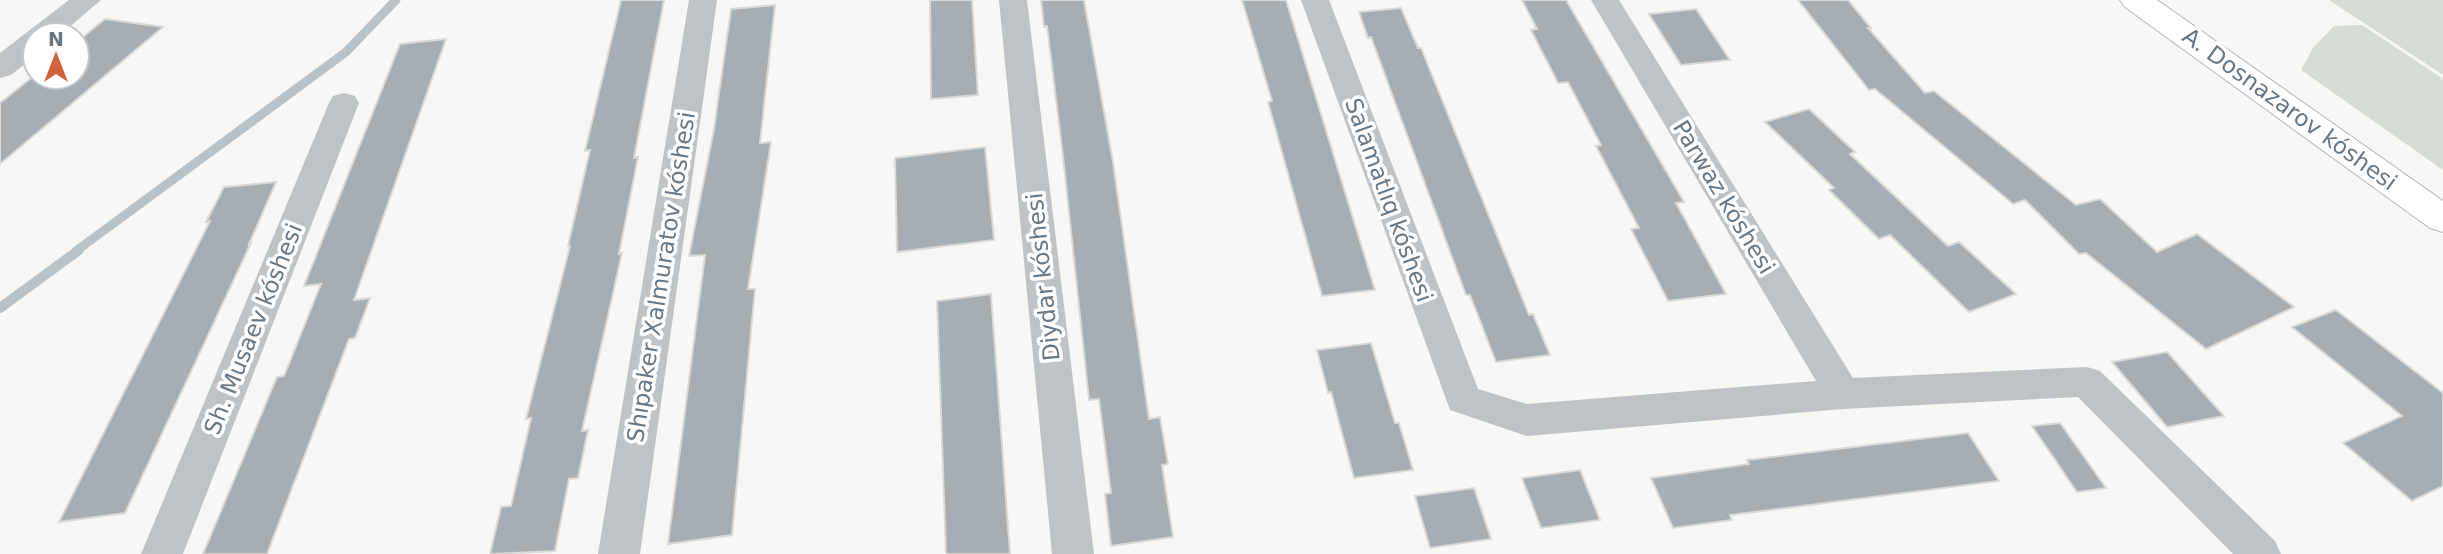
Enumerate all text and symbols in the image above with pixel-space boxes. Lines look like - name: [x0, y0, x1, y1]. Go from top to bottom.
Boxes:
- north arrow: [21, 21, 91, 91]
- street label: A. Dosnazarov kóshesi: [2178, 23, 2402, 195]
- text: N: [48, 28, 64, 50]
- street label: Salamatlıq kóshesi: [1340, 95, 1438, 305]
- street label: Shıpaker Xalmuratov kóshesi: [622, 110, 700, 444]
- street label: Parwaz kóshesi: [1668, 116, 1780, 278]
- street label: Diydar kóshesi: [1021, 192, 1065, 362]
- street label: Sh. Musaev kóshesi: [199, 220, 307, 438]

